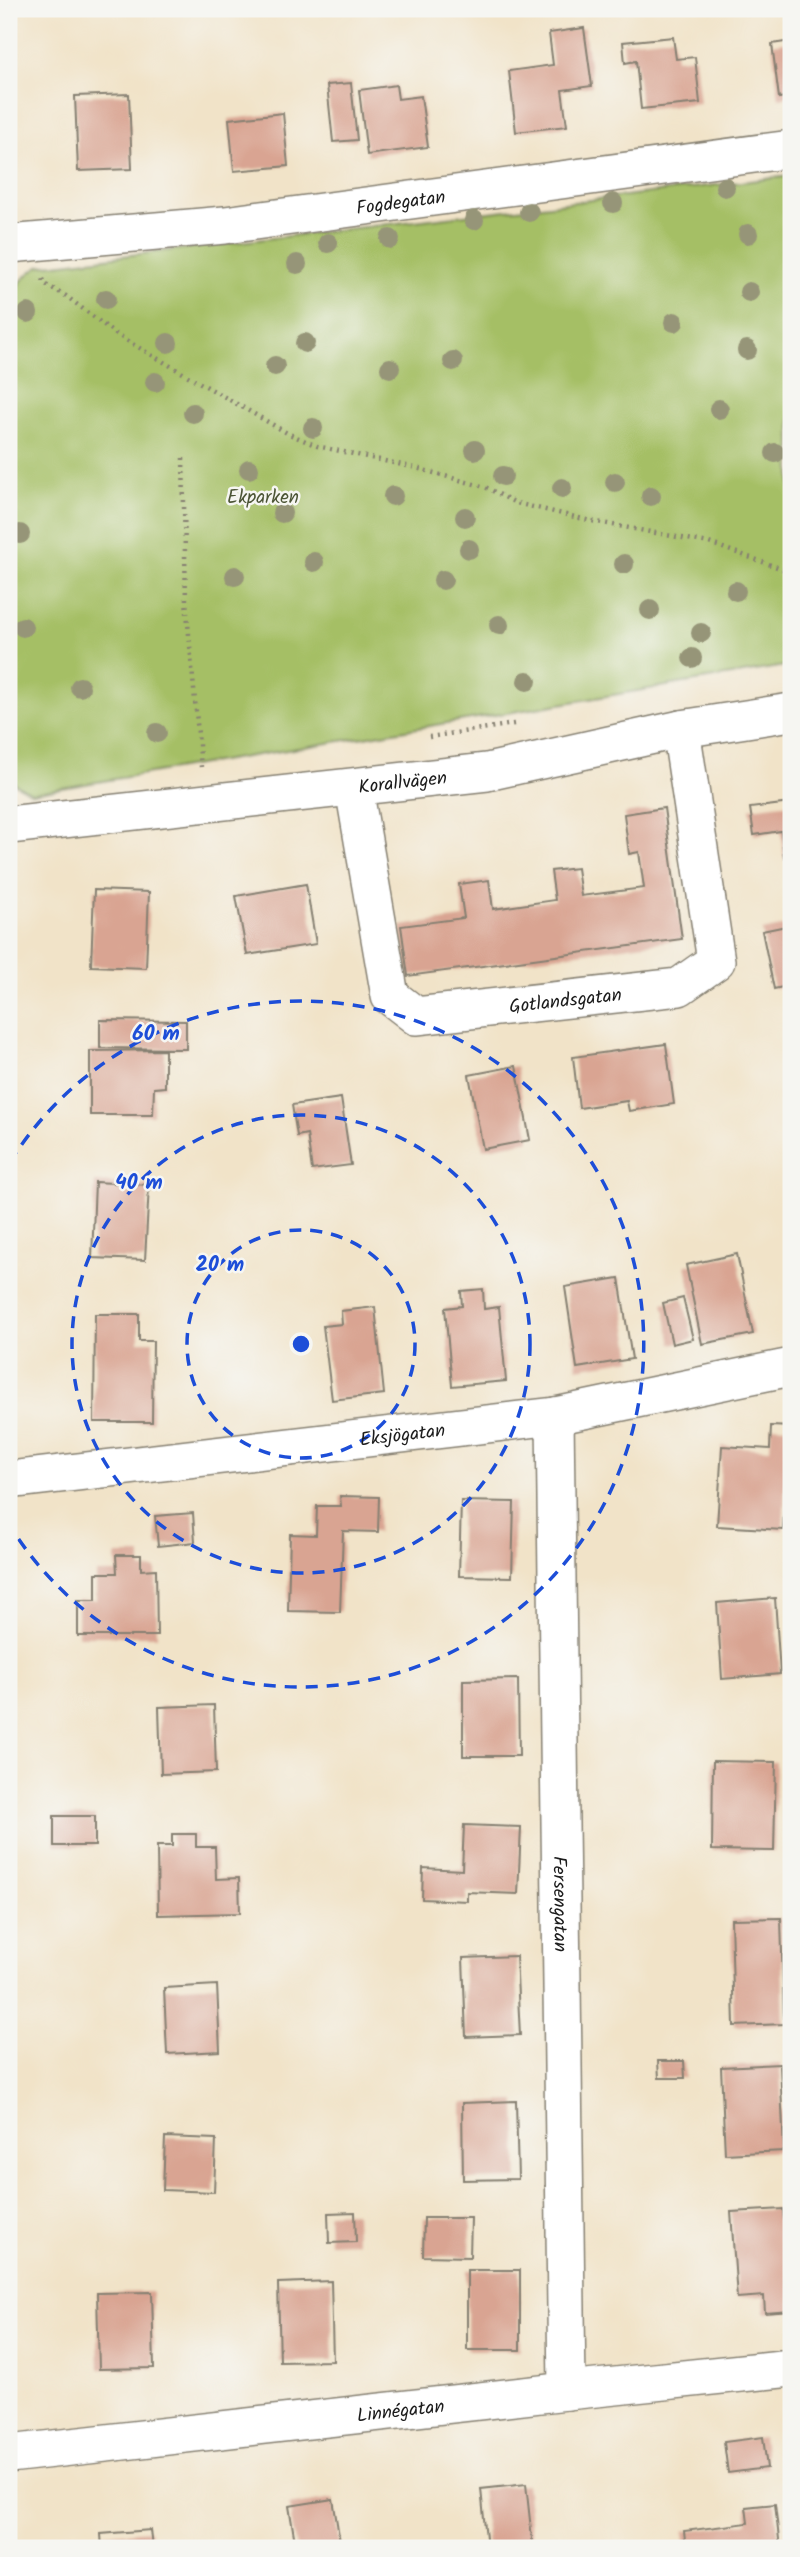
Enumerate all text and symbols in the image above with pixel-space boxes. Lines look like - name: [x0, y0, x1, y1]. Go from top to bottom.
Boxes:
- street label: Fogdegatan: [354, 183, 447, 224]
- park label: Ekparken: [227, 483, 299, 513]
- street label: Korallvägen: [357, 764, 449, 803]
- street label: Gotlandsgatan: [507, 980, 623, 1023]
- text: 60 m: [132, 1018, 180, 1051]
- text: 40 m: [115, 1167, 163, 1200]
- text: 20 m: [196, 1249, 244, 1282]
- centre of rings: [289, 1332, 313, 1356]
- street label: Eksjögatan: [358, 1416, 447, 1456]
- street label: Fersengatan: [543, 1856, 575, 1952]
- street label: Linnégatan: [355, 2392, 446, 2432]

